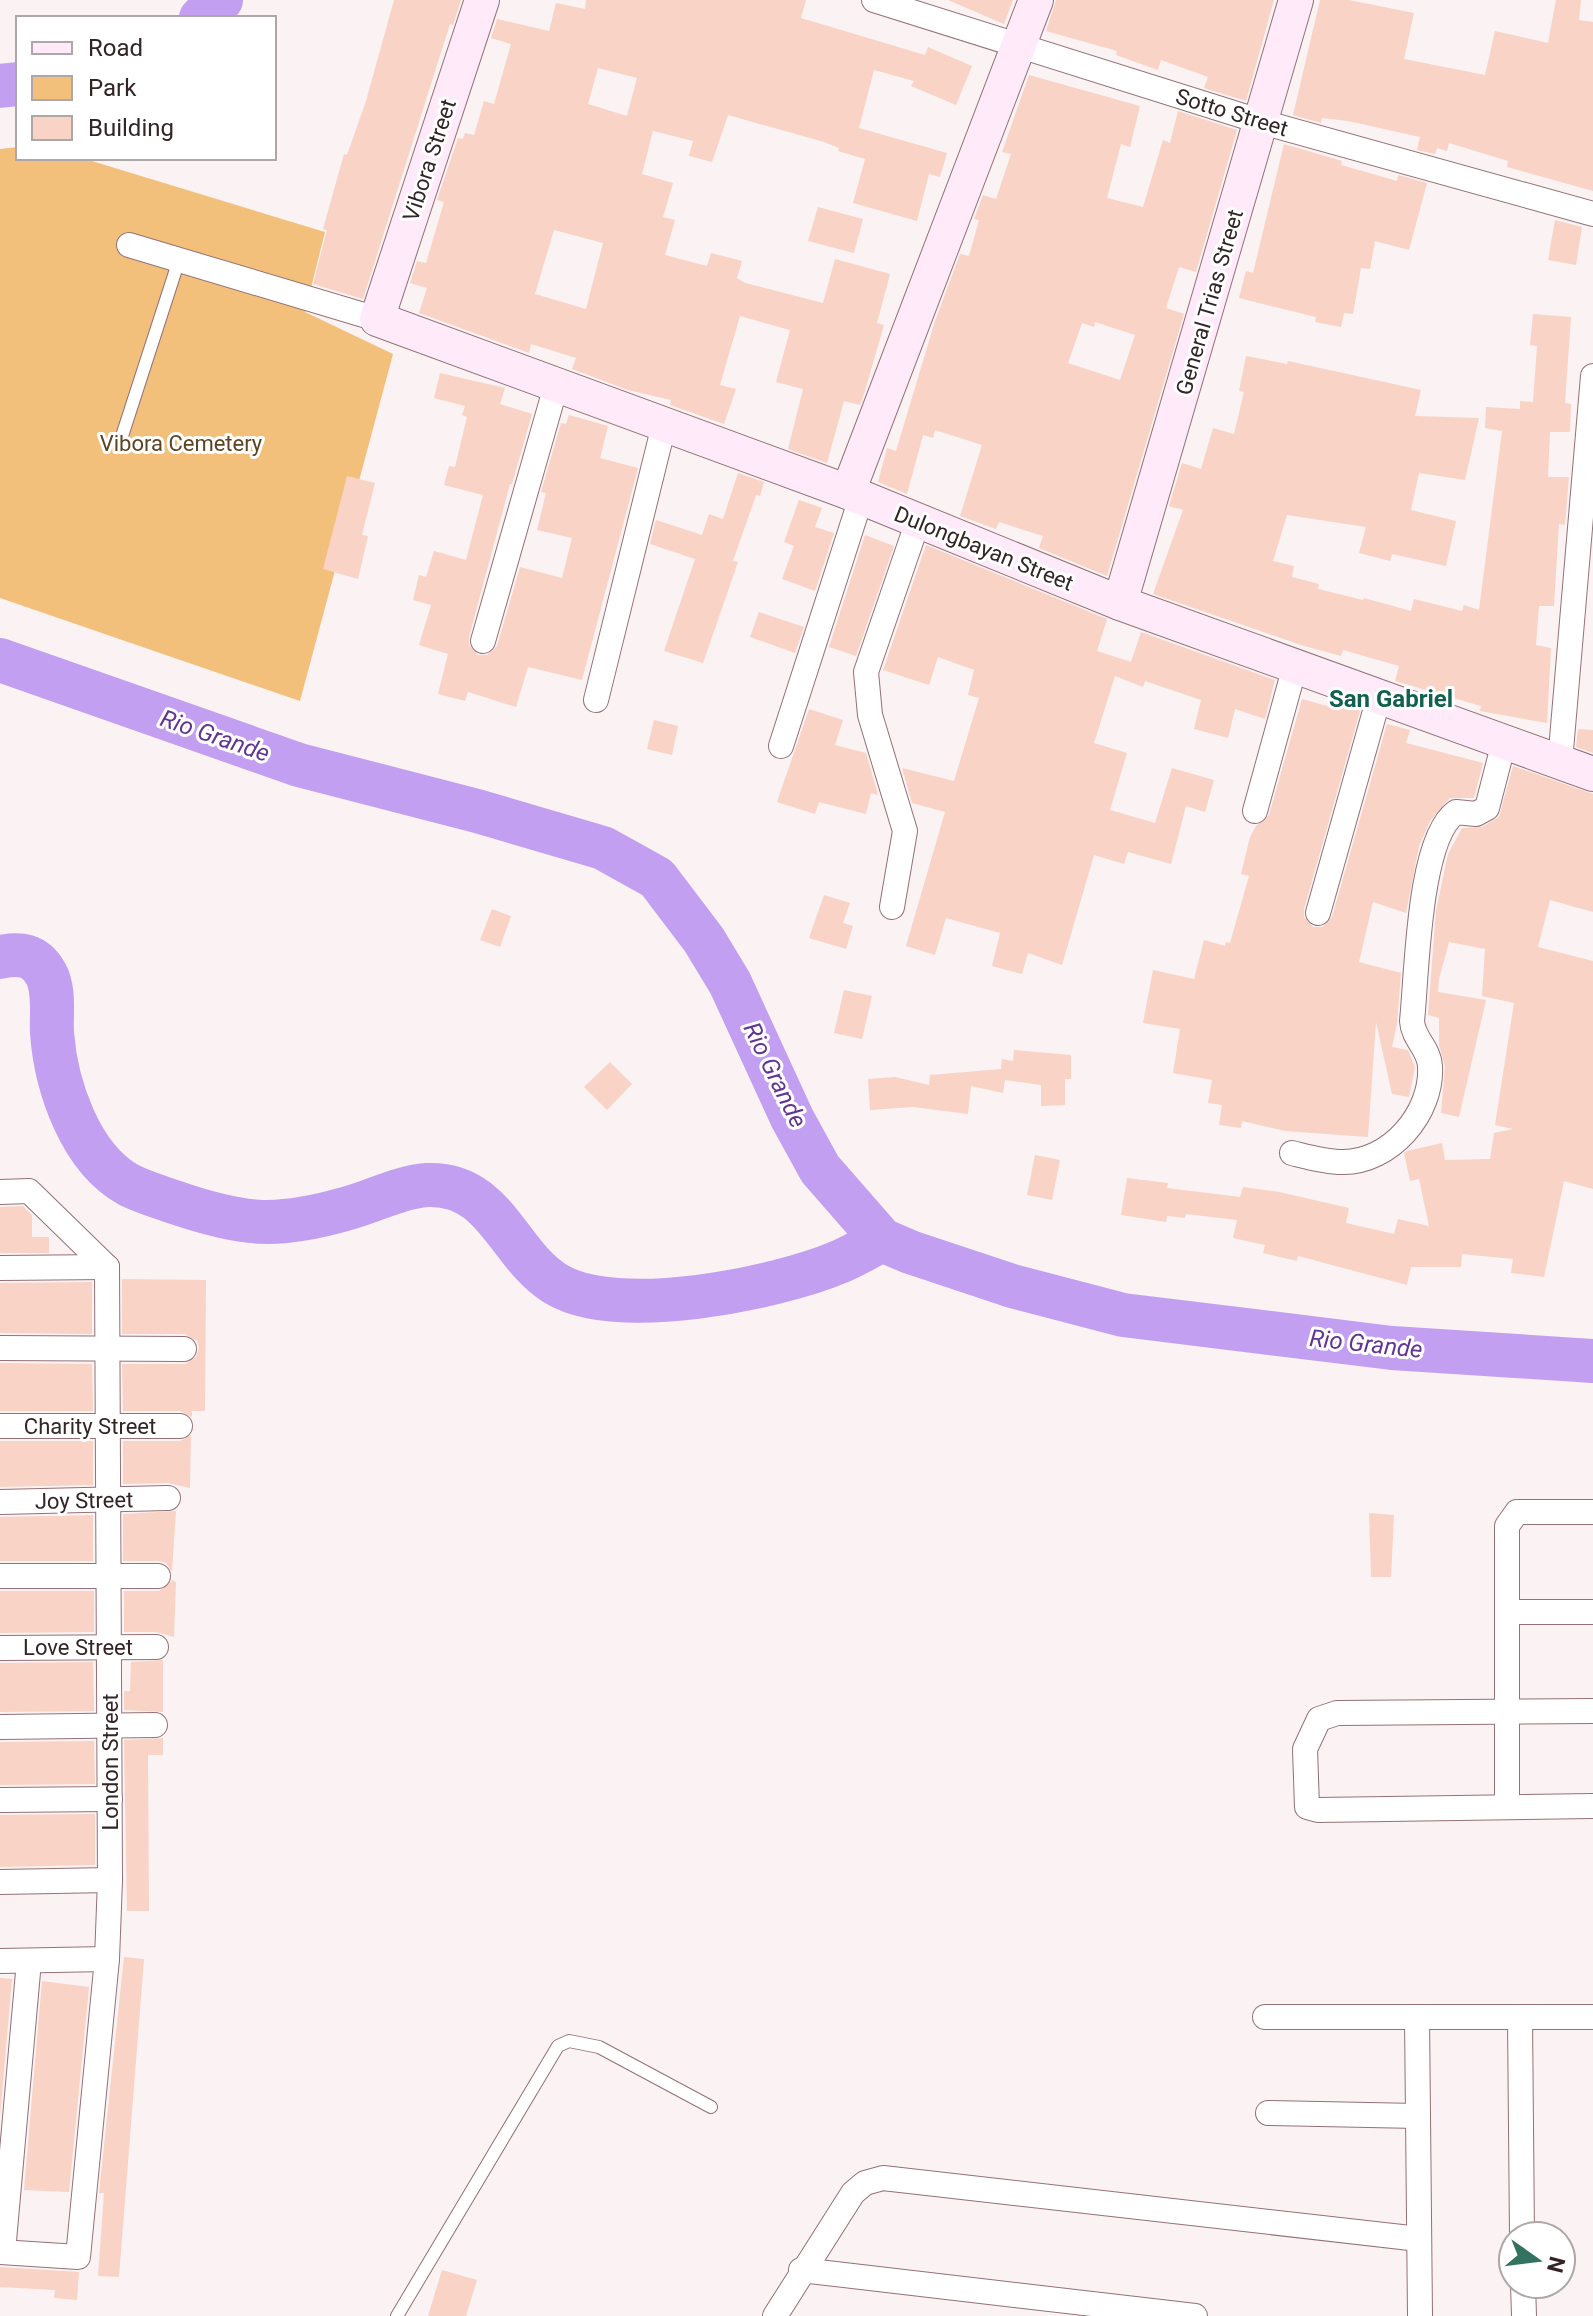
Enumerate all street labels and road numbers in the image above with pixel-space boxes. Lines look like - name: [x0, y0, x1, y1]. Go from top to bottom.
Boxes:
- street label: Sotto Street: [1173, 84, 1291, 141]
- street label: Vibora Street: [398, 96, 461, 224]
- street label: General Trias Street: [1171, 207, 1248, 398]
- street label: Dulongbayan Street: [891, 501, 1077, 596]
- street label: Charity Street: [24, 1414, 156, 1439]
- street label: Joy Street: [35, 1487, 133, 1514]
- street label: Love Street: [23, 1635, 133, 1660]
- street label: London Street: [98, 1693, 123, 1831]

